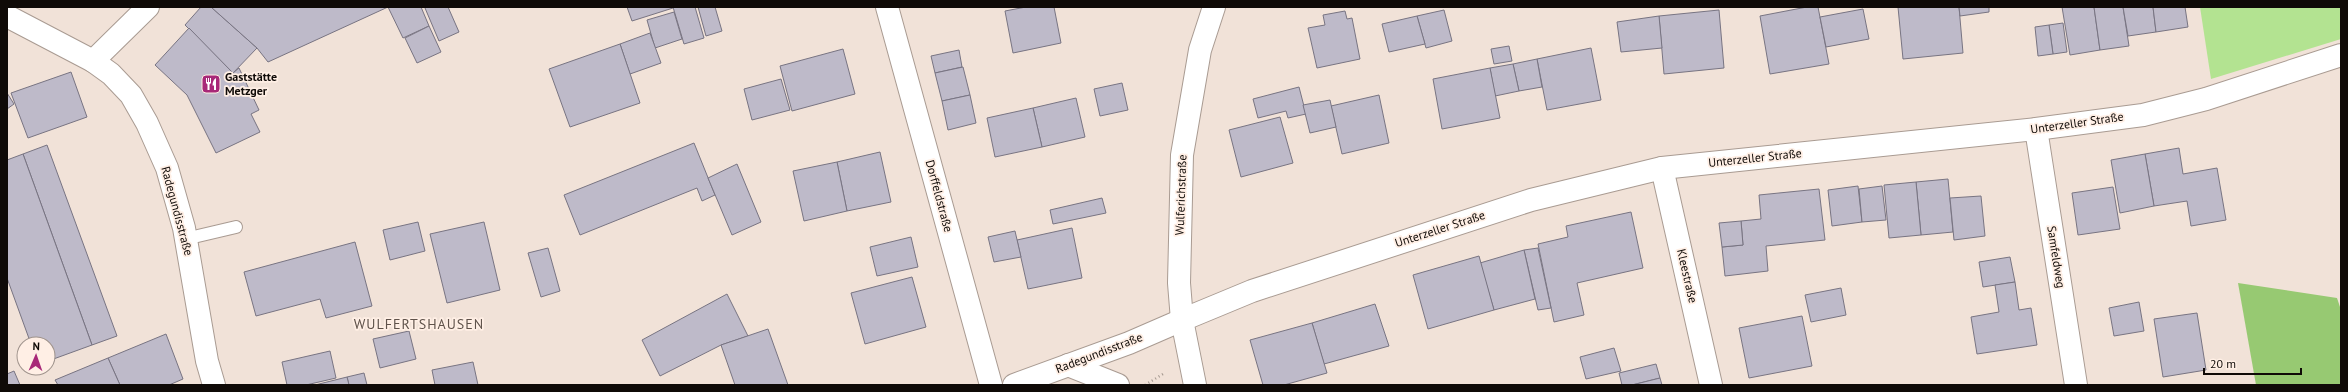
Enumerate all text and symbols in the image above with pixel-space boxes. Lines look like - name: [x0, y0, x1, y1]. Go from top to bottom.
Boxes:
- place label: Gaststätte Metzger: [225, 69, 277, 98]
- restaurant icon: Gaststätte Metzger: [200, 73, 222, 95]
- street label: Unterzeller Straße: [2029, 109, 2124, 136]
- street label: Unterzeller Straße: [1707, 145, 1802, 170]
- street label: Wulferichstraße: [1172, 154, 1189, 236]
- street label: Dorffeldstraße: [923, 158, 956, 234]
- street label: Radegundisstraße: [158, 165, 197, 257]
- street label: Unterzeller Straße: [1393, 207, 1487, 250]
- street label: Samfeldweg: [2044, 225, 2069, 289]
- street label: Kleestraße: [1674, 247, 1701, 304]
- district label: WULFERTSHAUSEN: [354, 315, 484, 333]
- street label: Radegundisstraße: [1053, 329, 1144, 376]
- north arrow: [16, 336, 56, 376]
- text: N: [32, 339, 40, 353]
- scale bar: [2204, 350, 2301, 376]
- text: 20 m: [2210, 356, 2236, 371]

